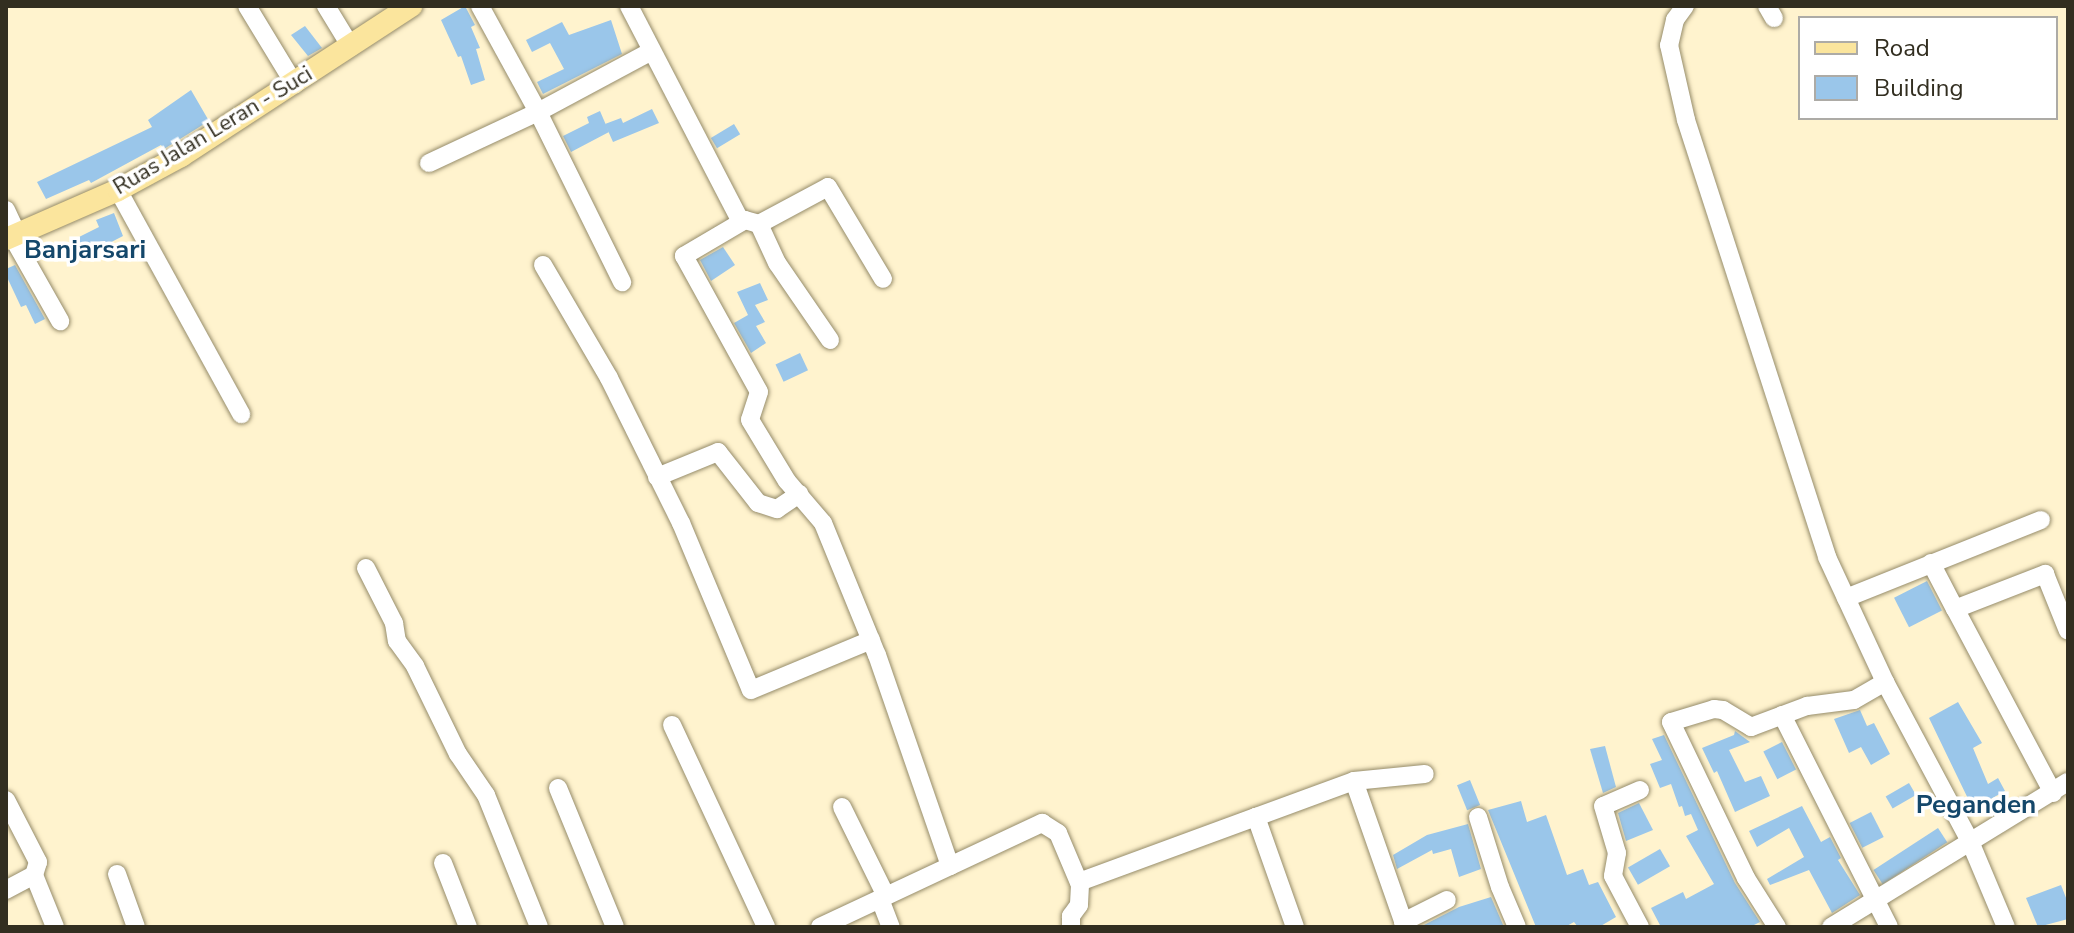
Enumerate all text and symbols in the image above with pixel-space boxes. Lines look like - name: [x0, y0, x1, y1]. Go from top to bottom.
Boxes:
- legend: [1798, 16, 2058, 120]
- text: Road: [1874, 32, 1930, 64]
- street label: Ruas Jalan Leran - Suci: [109, 61, 317, 201]
- text: Building: [1874, 72, 1964, 104]
- district label: Banjarsari: [24, 234, 146, 266]
- district label: Peganden: [1916, 789, 2036, 821]

